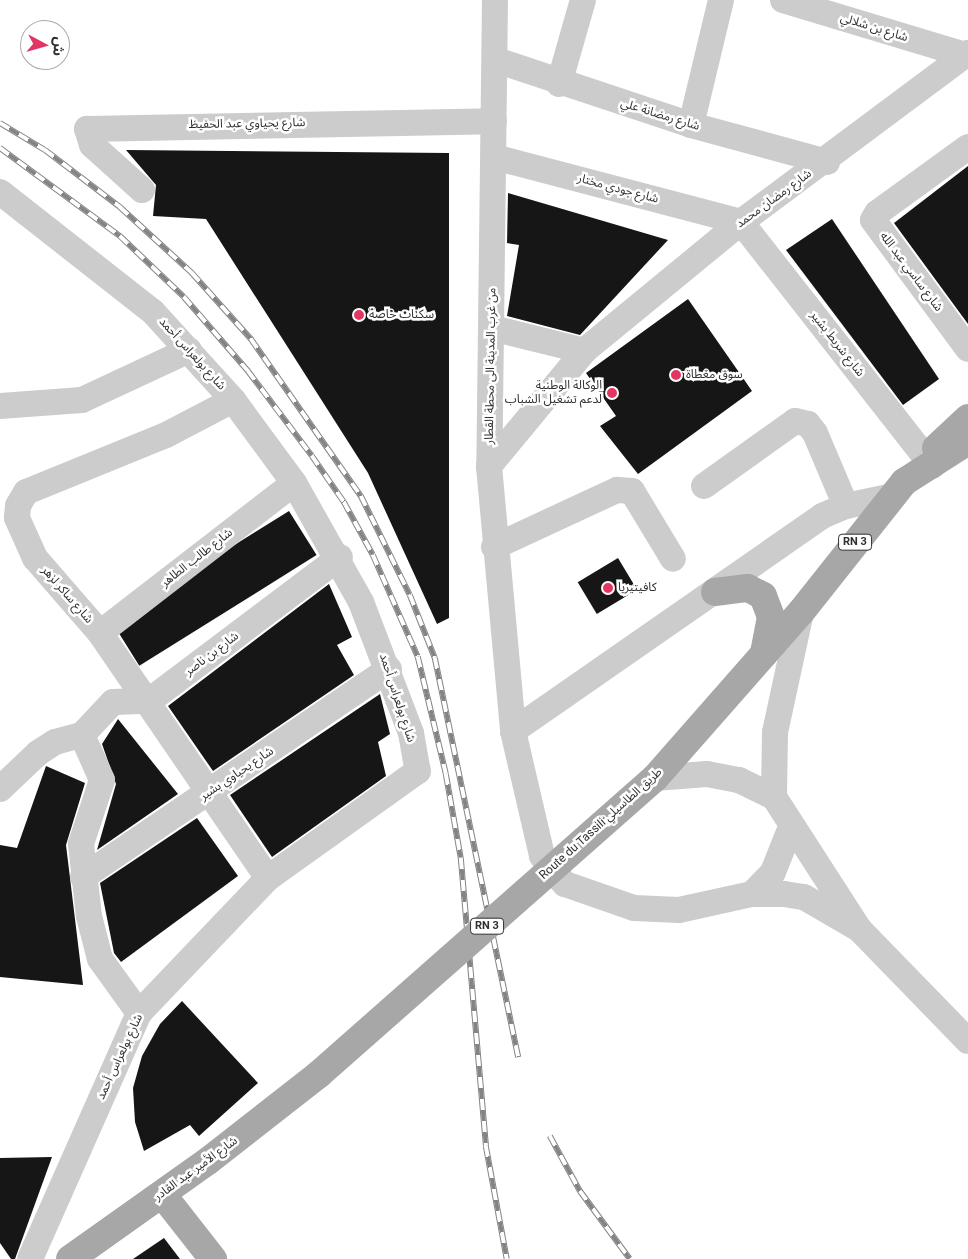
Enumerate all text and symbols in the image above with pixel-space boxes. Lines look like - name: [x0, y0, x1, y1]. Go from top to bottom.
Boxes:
- street label: شارع بن شلالي: [838, 11, 910, 45]
- north arrow: [20, 20, 70, 70]
- text: ش: [50, 36, 68, 57]
- street label: شارع رمضانة علي: [619, 96, 701, 134]
- street label: شارع يحياوي عبد الحفيظ: [189, 116, 305, 132]
- street label: شارع رمضان محمد: [733, 167, 815, 231]
- street label: شارع جودي مختار: [576, 171, 660, 207]
- street label: شارع ساسي عبد الله: [877, 230, 945, 314]
- street label: من غرب المدينة الى محطة القطار: [482, 287, 500, 445]
- place label: سكنات خاصة: [369, 308, 434, 322]
- street label: شارع شريط بشير: [807, 308, 867, 380]
- marker: سكنات خاصة: [353, 309, 365, 321]
- street label: شارع بولعراس أحمد: [156, 315, 228, 393]
- place label: سوق مغطاة: [686, 368, 743, 382]
- marker: سوق مغطاة: [670, 369, 682, 381]
- place label: الوكالة الوطنية لدعم تشغيل الشباب: [505, 379, 602, 407]
- marker: الوكالة الوطنية لدعم تشغيل الشباب: [606, 387, 618, 399]
- street label: شارع طالب الطاهر: [158, 526, 236, 590]
- road number: RN 3: [838, 534, 872, 550]
- street label: شارع ساكر لزهر: [38, 563, 96, 627]
- place label: كافيتيريا: [618, 581, 657, 595]
- marker: كافيتيريا: [602, 582, 614, 594]
- street label: شارع بن ناصر: [182, 629, 242, 679]
- street label: شارع بولعراس أحمد: [376, 652, 418, 744]
- street label: شارع يحياوي بشير: [197, 744, 277, 804]
- street label: Route du Tassili;طريق الطاسيلي: [537, 765, 665, 883]
- road number: RN 3: [470, 918, 504, 934]
- street label: شارع بولعراس أحمد: [94, 1012, 146, 1102]
- street label: شارع الأمير عبد القادر: [151, 1134, 241, 1204]

